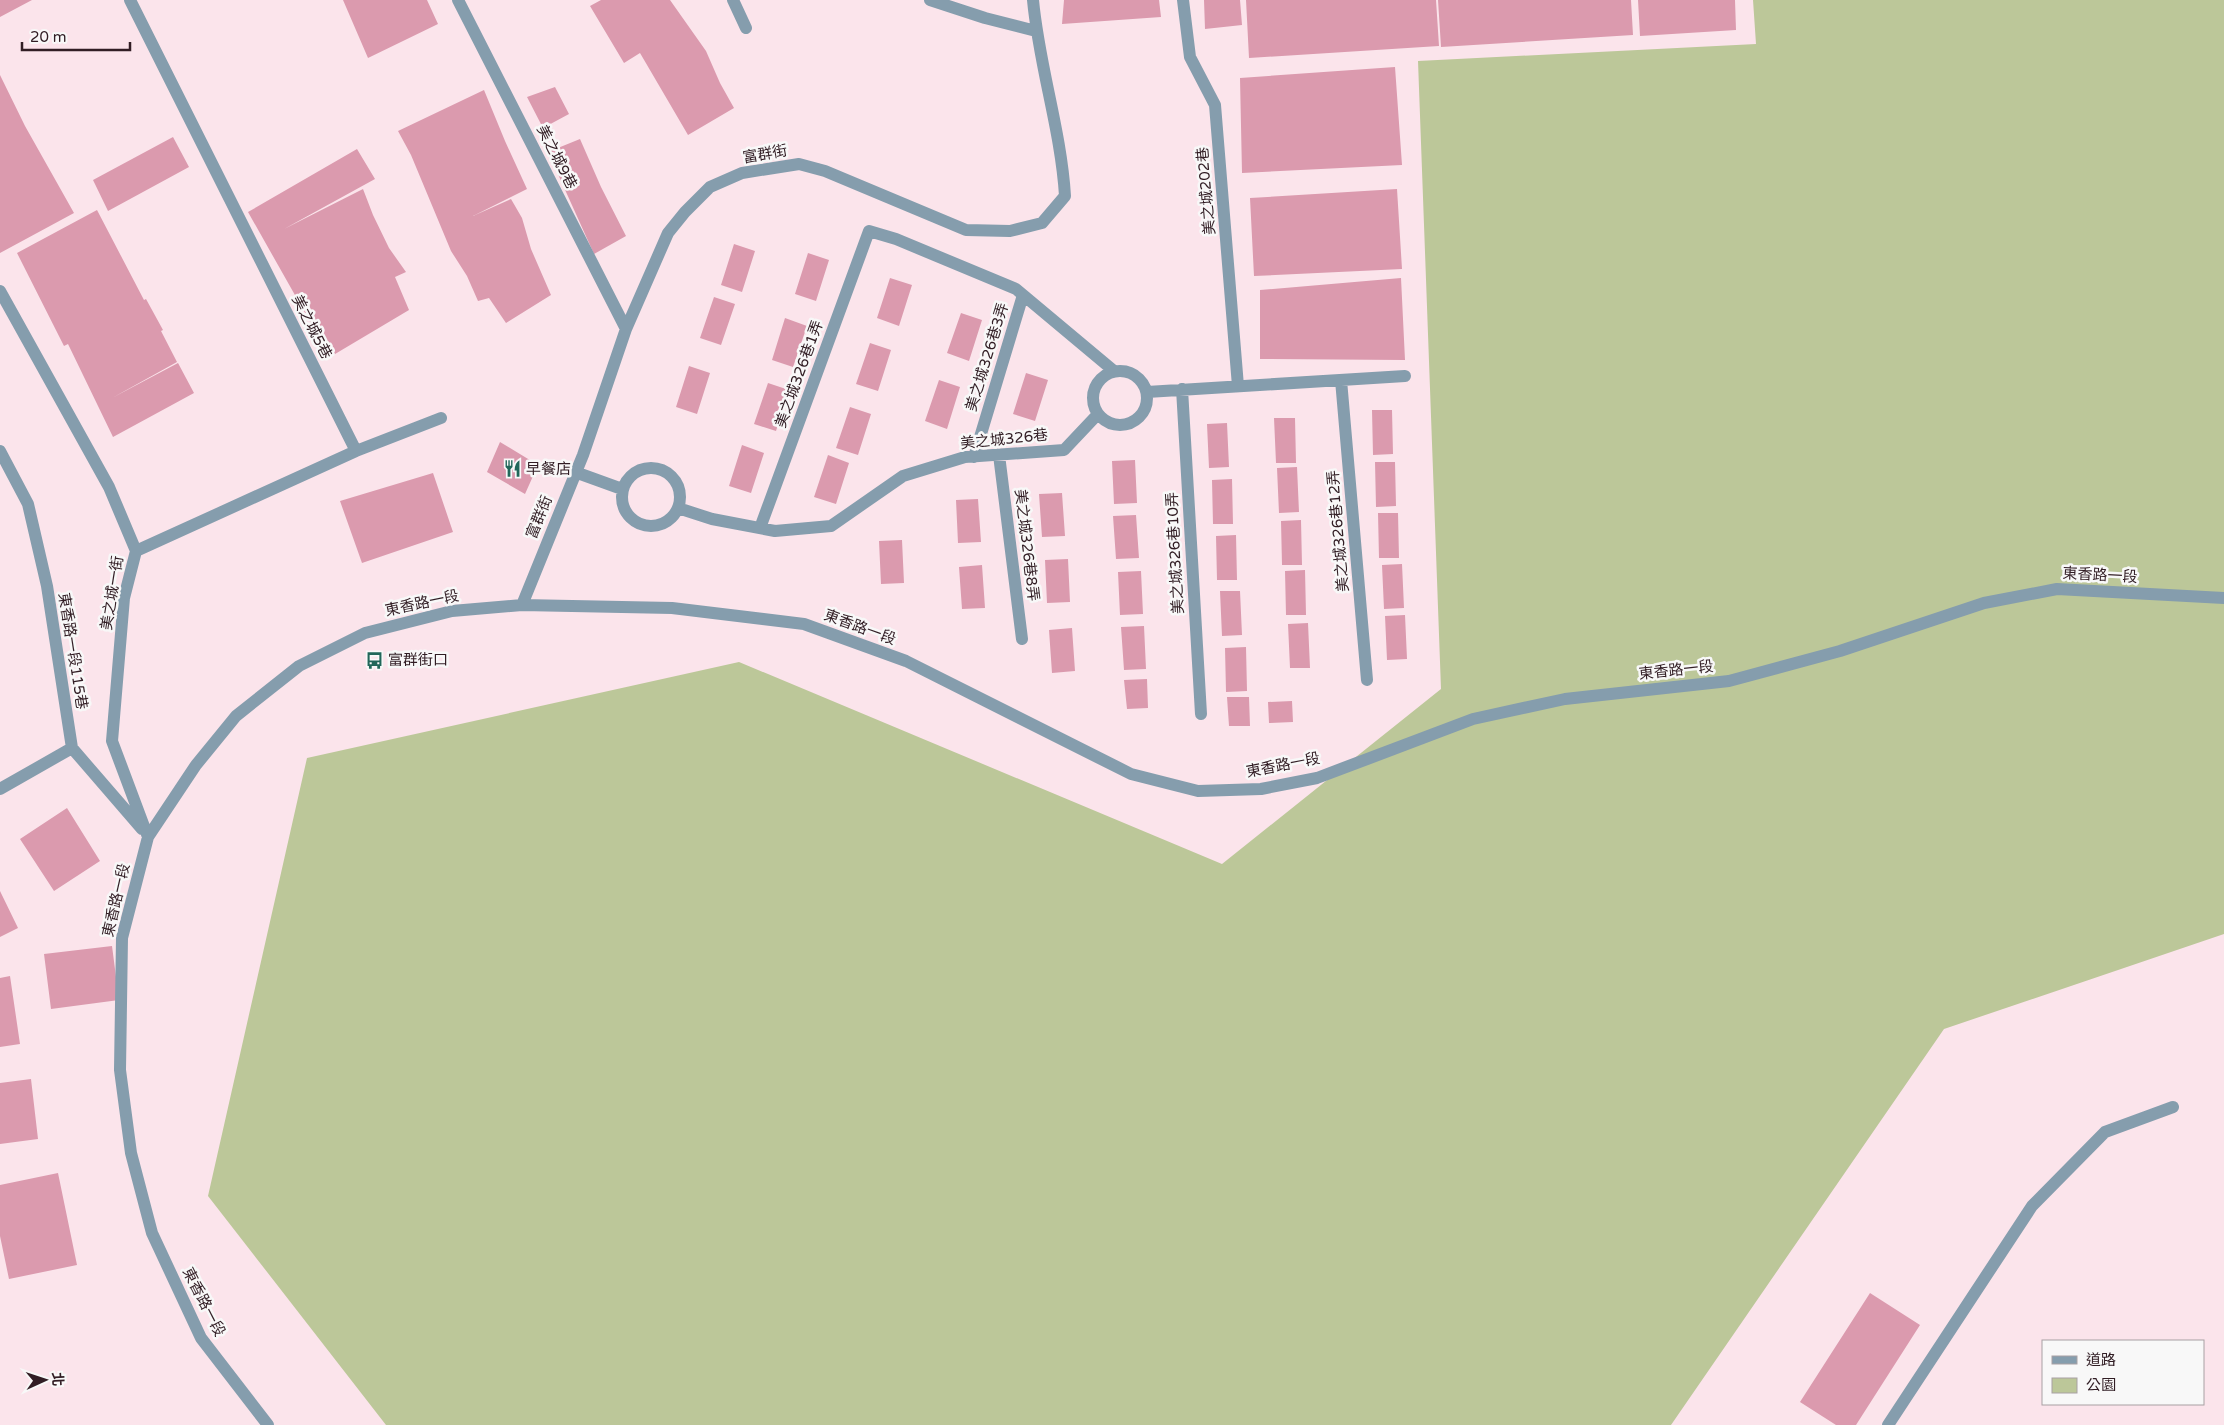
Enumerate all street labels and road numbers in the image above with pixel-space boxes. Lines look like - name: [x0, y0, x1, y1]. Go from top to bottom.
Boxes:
- street label: 美之城9巷: [533, 122, 581, 192]
- street label: 富群街: [741, 141, 789, 167]
- street label: 美之城202巷: [1193, 146, 1219, 236]
- street label: 美之城5巷: [288, 292, 336, 362]
- street label: 美之城326巷3弄: [962, 300, 1012, 414]
- street label: 美之城326巷1弄: [771, 318, 827, 430]
- street label: 美之城326巷: [959, 425, 1049, 453]
- street label: 美之城326巷12弄: [1324, 469, 1352, 593]
- street label: 美之城326巷8弄: [1011, 488, 1043, 602]
- street label: 美之城326巷10弄: [1163, 492, 1187, 614]
- street label: 富群街: [522, 493, 556, 541]
- street label: 美之城一街: [97, 555, 127, 631]
- street label: 東香路一段: [2062, 564, 2138, 586]
- street label: 東香路一段: [383, 586, 461, 620]
- street label: 東香路一段115巷: [55, 591, 91, 711]
- street label: 東香路一段: [822, 606, 898, 648]
- street label: 東香路一段: [1638, 657, 1714, 683]
- street label: 東香路一段: [1244, 749, 1322, 781]
- street label: 東香路一段: [99, 861, 133, 939]
- street label: 東香路一段: [179, 1264, 229, 1340]

